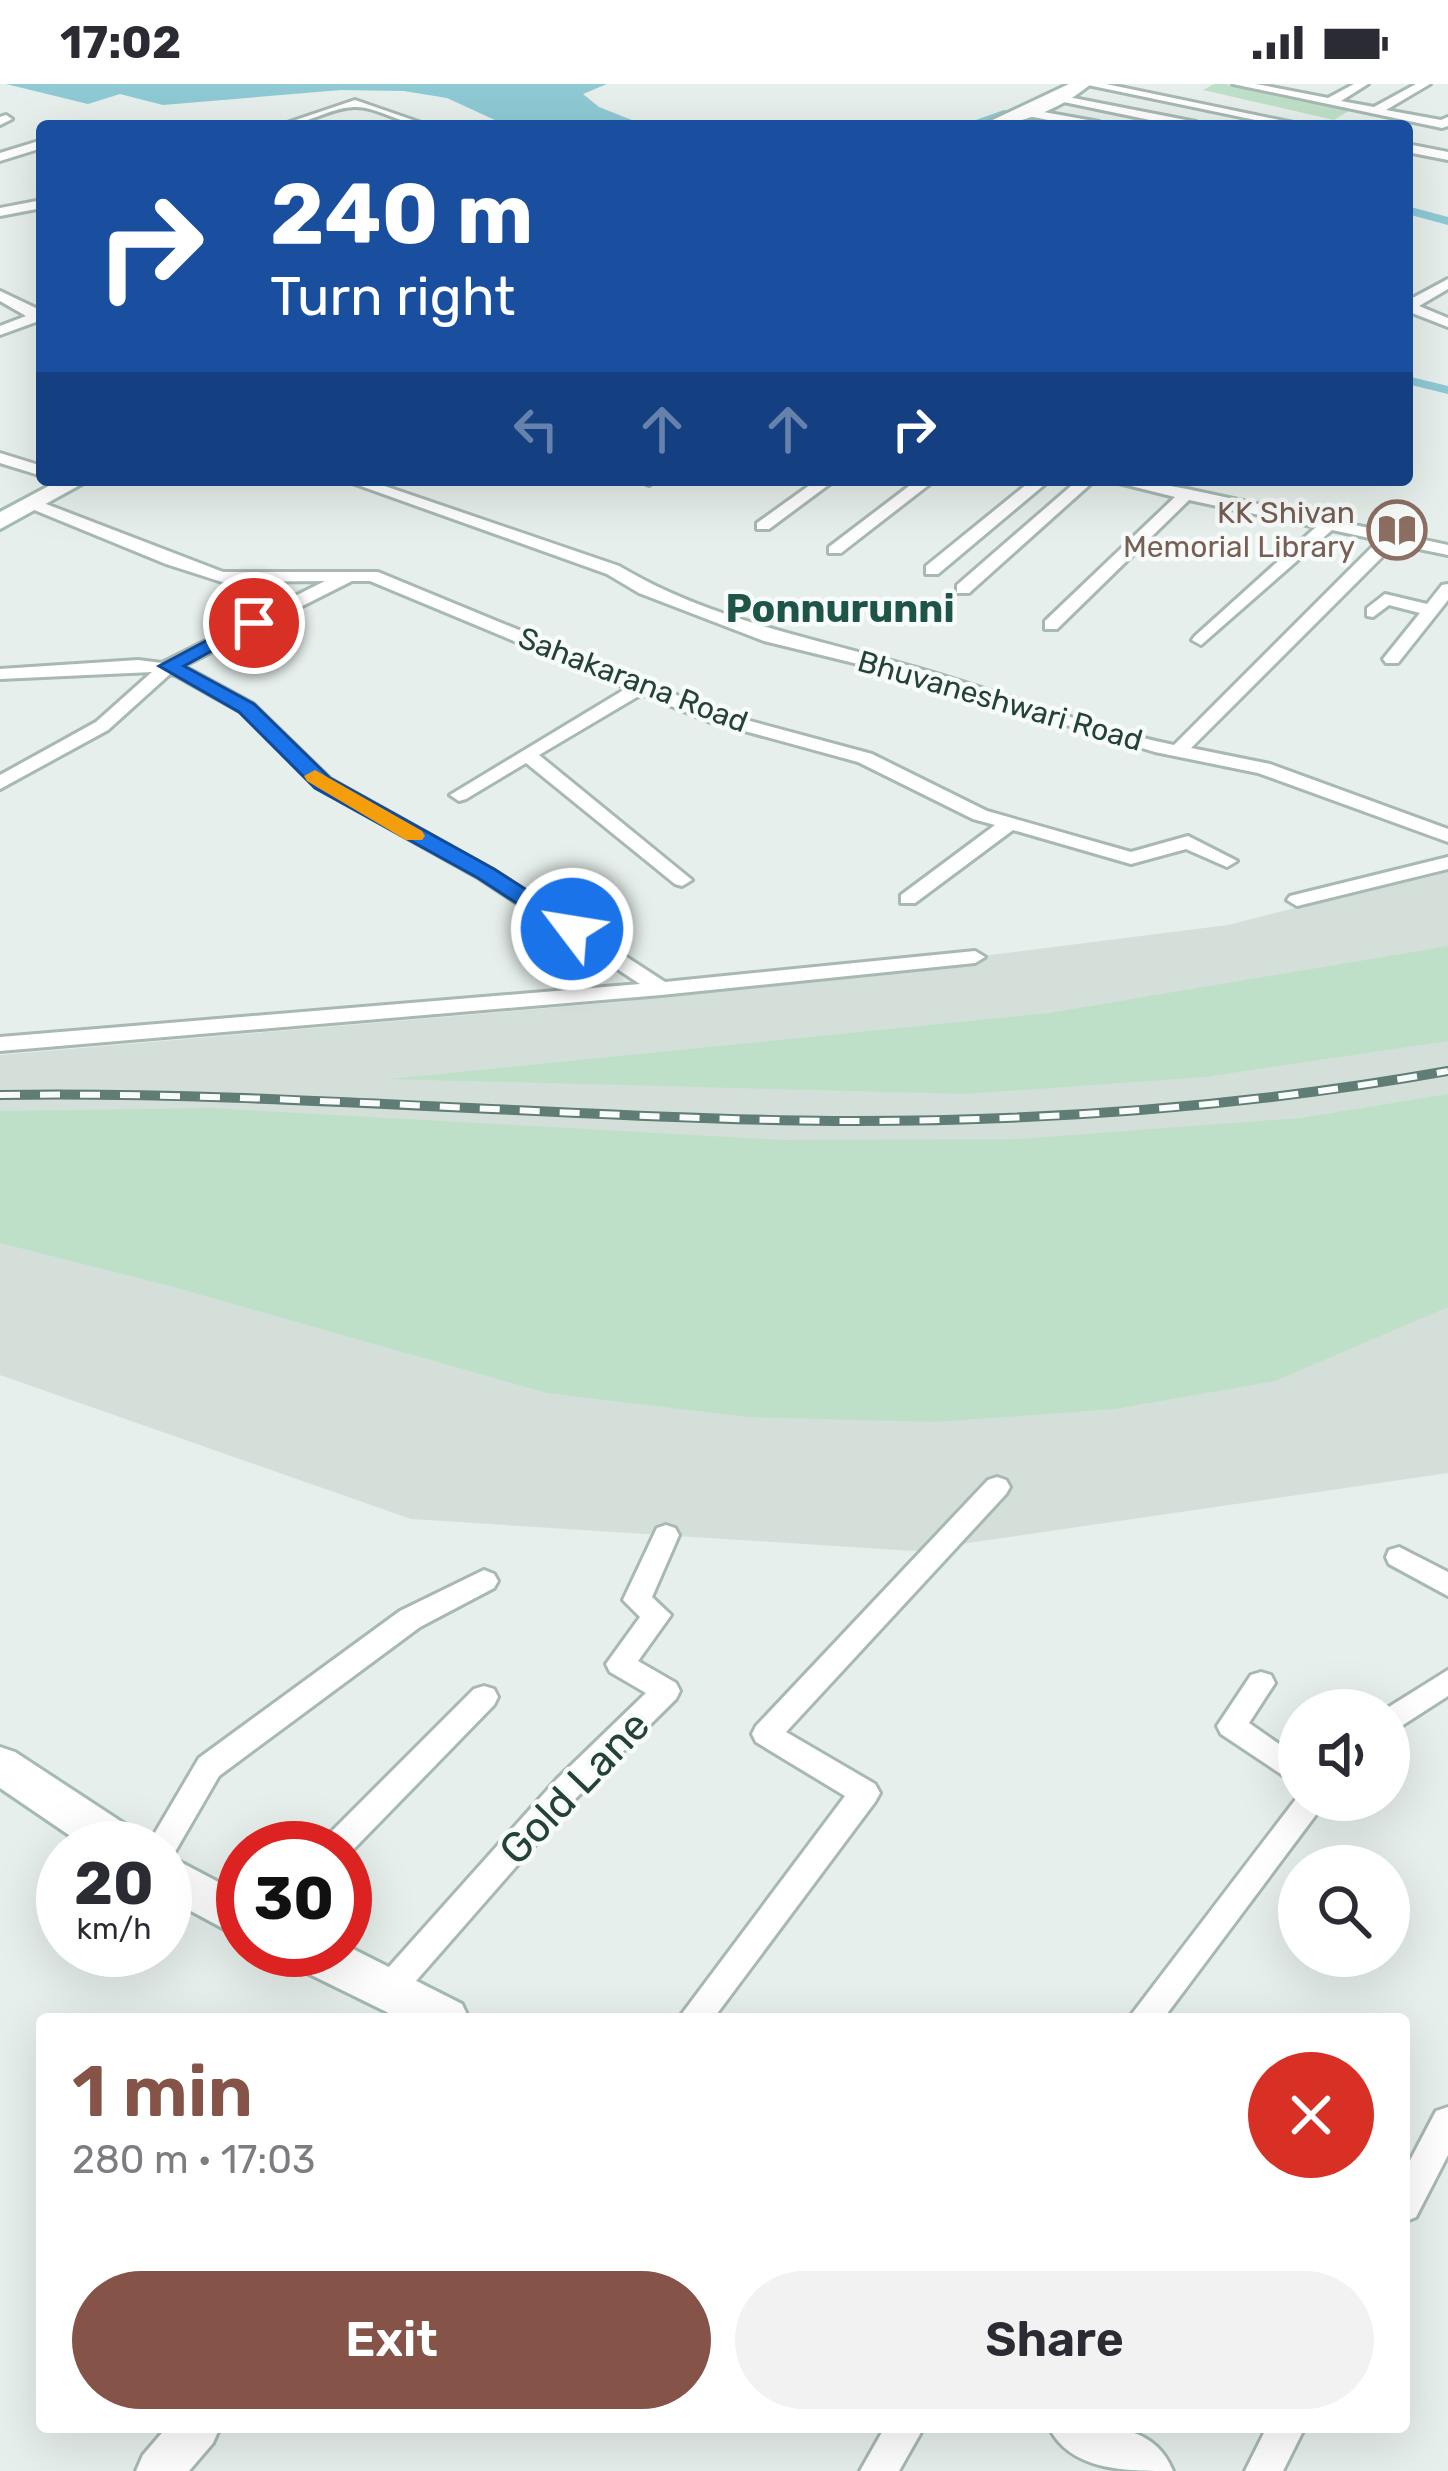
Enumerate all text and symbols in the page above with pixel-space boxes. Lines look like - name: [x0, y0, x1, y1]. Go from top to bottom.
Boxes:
- text: 17:02: [60, 16, 181, 69]
- text: 240 m: [270, 164, 534, 264]
- icon: right: [72, 168, 228, 324]
- text: Turn right: [270, 265, 515, 329]
- icon: left: [503, 396, 569, 462]
- icon: ahead: [629, 396, 695, 462]
- icon: ahead: [755, 396, 821, 462]
- icon: right: [881, 396, 947, 462]
- place label: KK Shivan Memorial Library: [1123, 495, 1355, 565]
- library icon: KK Shivan Memorial Library: [1366, 499, 1428, 561]
- pin: [203, 572, 305, 674]
- district label: Ponnurunni: [725, 586, 955, 632]
- icon: arrive: [221, 590, 287, 656]
- street label: Sahakarana Road: [513, 620, 753, 740]
- street label: Bhuvaneshwari Road: [853, 643, 1147, 759]
- position arrow: [509, 866, 635, 992]
- map controls: [1278, 1689, 1410, 1977]
- button: sound: [1278, 1689, 1410, 1821]
- street label: Gold Lane: [489, 1701, 660, 1875]
- speed limit sign: 30: [216, 1821, 372, 1977]
- button: search: [1278, 1845, 1410, 1977]
- text: 20: [74, 1848, 154, 1919]
- text: km/h: [77, 1911, 151, 1947]
- text: 1 min: [72, 2049, 253, 2134]
- button: close: [1248, 2052, 1374, 2178]
- text: 280 m · 17:03: [72, 2137, 316, 2183]
- button: Exit: [72, 2271, 711, 2409]
- button: Share: [735, 2271, 1374, 2409]

